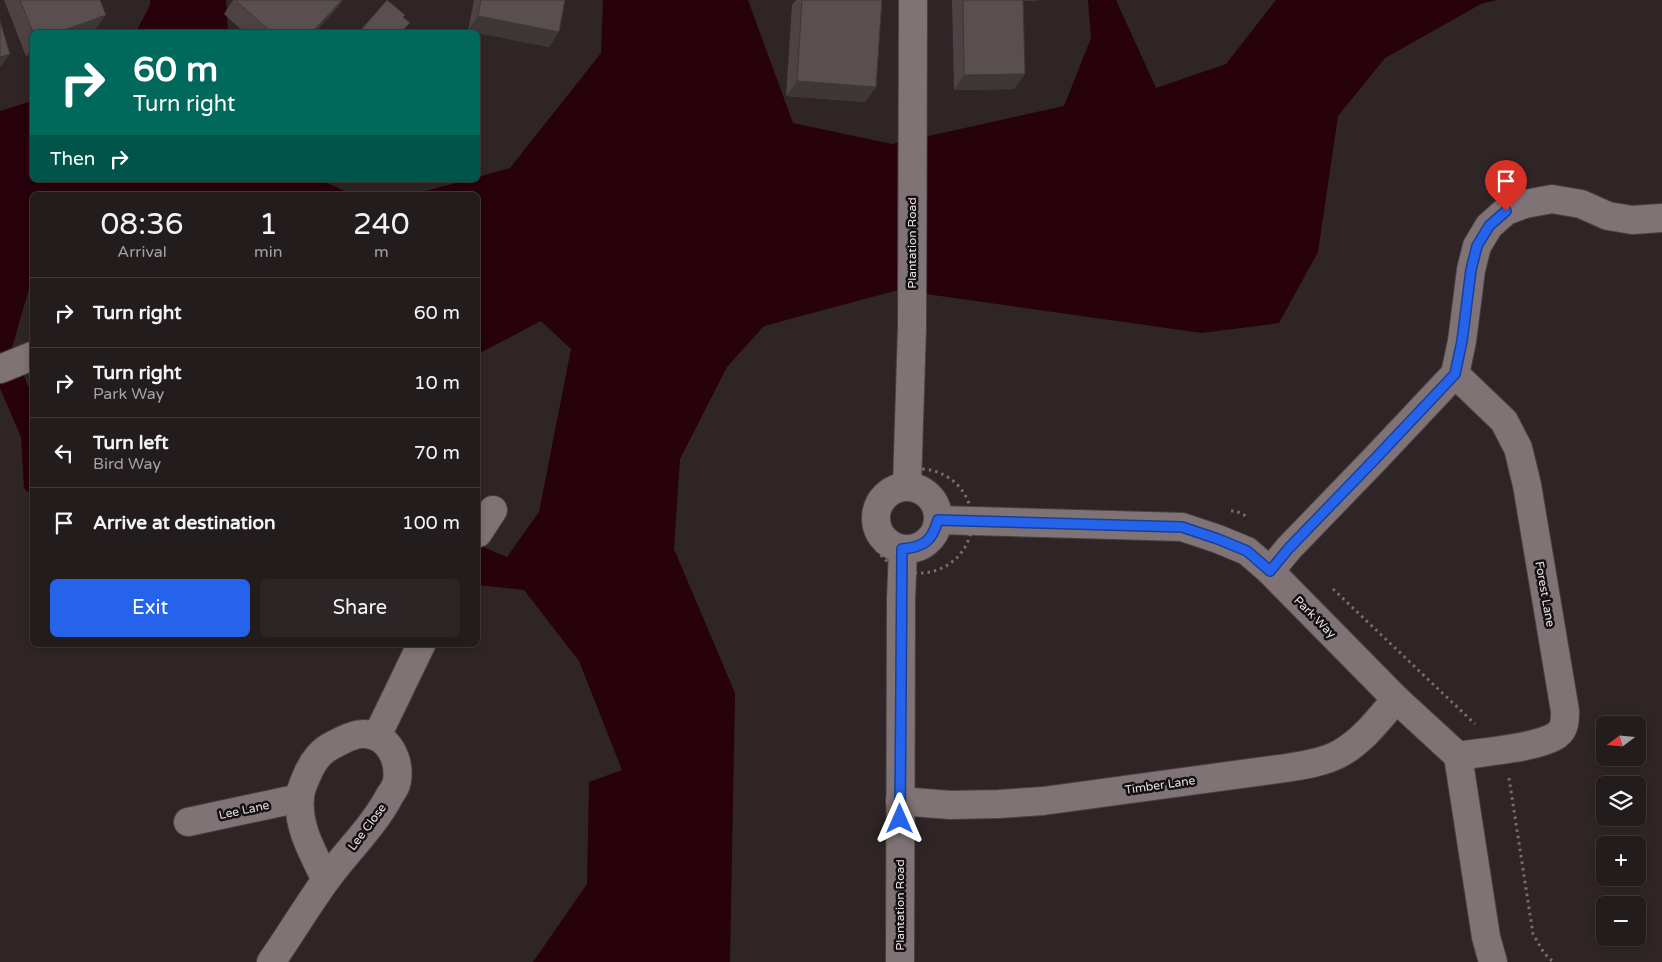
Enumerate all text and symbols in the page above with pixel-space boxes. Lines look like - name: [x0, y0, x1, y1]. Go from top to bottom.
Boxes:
- text: 60 m: [133, 49, 218, 91]
- icon: right: [50, 50, 115, 115]
- text: Turn right: [133, 91, 235, 117]
- icon: right: [105, 145, 133, 173]
- text: Then: [50, 148, 95, 170]
- pin: [1485, 160, 1527, 211]
- icon: arrive: [1492, 167, 1520, 195]
- street label: Plantation Road: [905, 197, 919, 289]
- text: 08:36: [100, 206, 184, 243]
- text: 1: [259, 206, 278, 243]
- text: 240: [353, 206, 410, 243]
- text: Arrival: [117, 242, 167, 262]
- text: min: [254, 242, 283, 262]
- text: m: [374, 242, 389, 262]
- icon: right: [50, 299, 78, 327]
- text: Turn right: [93, 302, 181, 324]
- text: 60 m: [414, 302, 460, 324]
- text: Turn right: [93, 362, 181, 384]
- icon: right: [50, 369, 78, 397]
- text: 10 m: [414, 372, 460, 394]
- text: Park Way: [93, 384, 164, 404]
- text: Turn left: [93, 432, 169, 454]
- icon: left: [50, 439, 78, 467]
- text: 70 m: [414, 442, 460, 464]
- text: Bird Way: [93, 454, 161, 474]
- icon: arrive: [50, 509, 78, 537]
- text: Arrive at destination: [93, 512, 276, 534]
- text: 100 m: [402, 512, 460, 534]
- street label: Forest Lane: [1532, 560, 1558, 628]
- button: Exit: [50, 579, 250, 637]
- button: Share: [260, 579, 460, 637]
- street label: Park Way: [1291, 593, 1339, 641]
- north arrow: [1596, 716, 1646, 766]
- map controls: [1596, 716, 1646, 946]
- street label: Timber Lane: [1124, 773, 1196, 797]
- button: layers: [1596, 776, 1646, 826]
- position arrow: [873, 792, 925, 844]
- street label: Lee Lane: [217, 798, 271, 822]
- street label: Lee Close: [345, 801, 389, 853]
- button: +: [1596, 836, 1646, 886]
- street label: Plantation Road: [893, 859, 907, 951]
- button: −: [1596, 896, 1646, 946]

